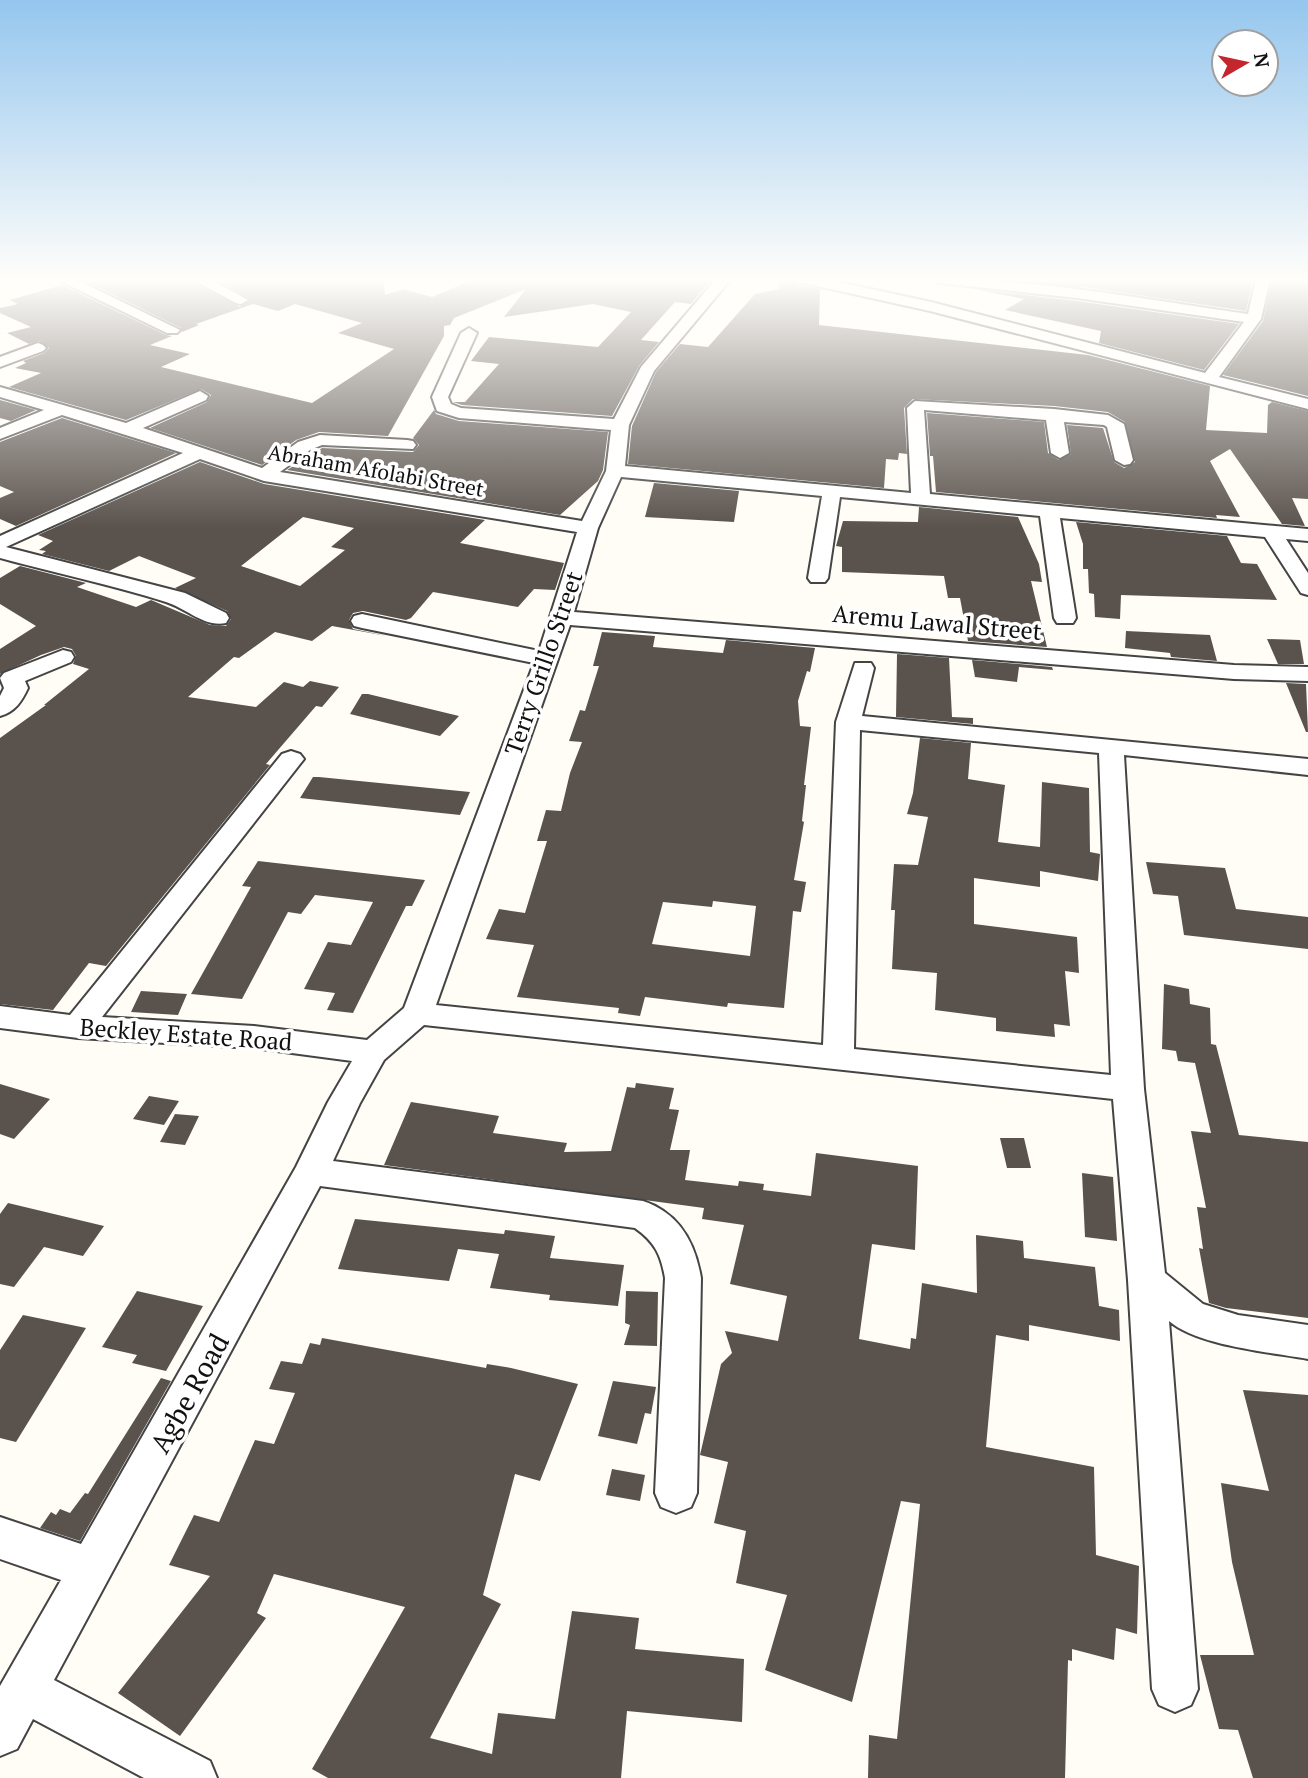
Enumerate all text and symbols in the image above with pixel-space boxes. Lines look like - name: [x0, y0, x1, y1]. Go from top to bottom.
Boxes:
- north arrow: [1210, 28, 1280, 98]
- text: N: [1249, 51, 1276, 70]
- street label: Abraham Afolabi Street: [266, 437, 486, 503]
- street label: Terry Grillo Street: [496, 567, 590, 759]
- street label: Aremu Lawal Street: [831, 597, 1043, 647]
- street label: Beckley Estate Road: [79, 1011, 293, 1057]
- street label: Agbe Road: [141, 1327, 237, 1459]

